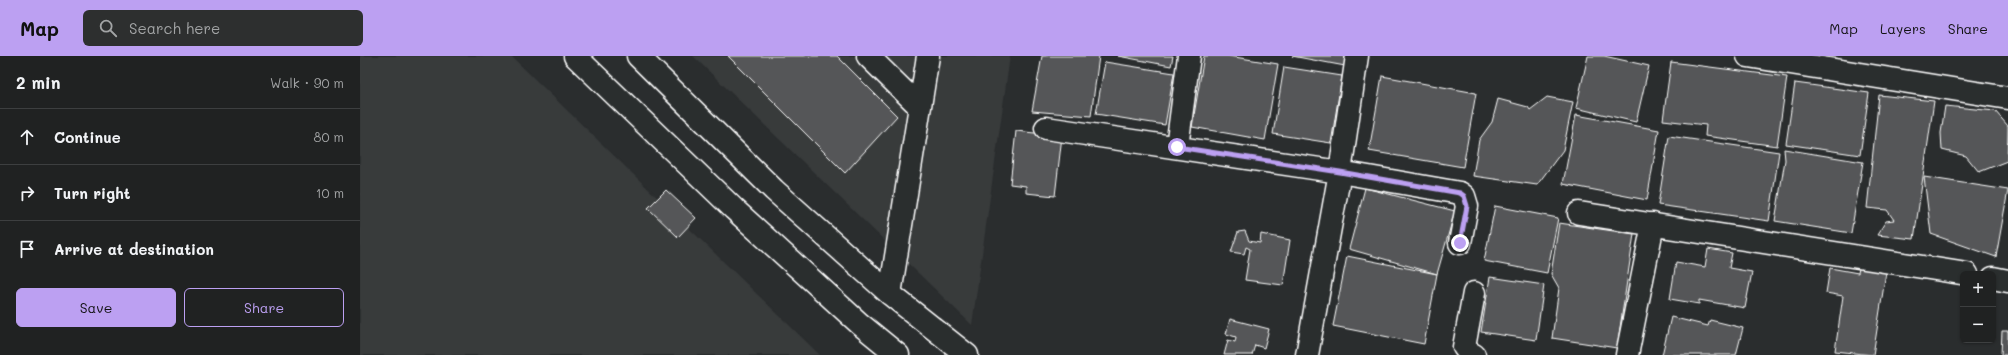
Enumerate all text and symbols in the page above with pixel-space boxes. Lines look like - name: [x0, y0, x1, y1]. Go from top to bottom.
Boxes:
- search box: [83, 10, 363, 46]
- text: Map: [20, 16, 59, 41]
- icon: search: [97, 17, 119, 39]
- text: Search here: [129, 18, 220, 38]
- text: Map: [1829, 19, 1858, 38]
- text: Layers: [1880, 19, 1926, 38]
- text: Share: [1948, 19, 1988, 38]
- text: 2 min: [16, 71, 61, 93]
- text: Walk · 90 m: [270, 74, 344, 91]
- icon: ahead: [16, 126, 38, 148]
- text: Continue: [54, 127, 121, 147]
- text: 80 m: [314, 128, 344, 145]
- route start: [1168, 138, 1186, 156]
- icon: right: [16, 182, 38, 204]
- text: Turn right: [54, 183, 131, 203]
- text: 10 m: [316, 184, 344, 201]
- route end: [1451, 234, 1469, 252]
- icon: arrive: [16, 238, 38, 260]
- text: Arrive at destination: [54, 239, 214, 259]
- map controls: [1960, 271, 1996, 343]
- button: +: [1960, 271, 1996, 307]
- button: Save: [16, 288, 176, 327]
- button: Share: [184, 288, 344, 327]
- button: −: [1960, 307, 1996, 343]

